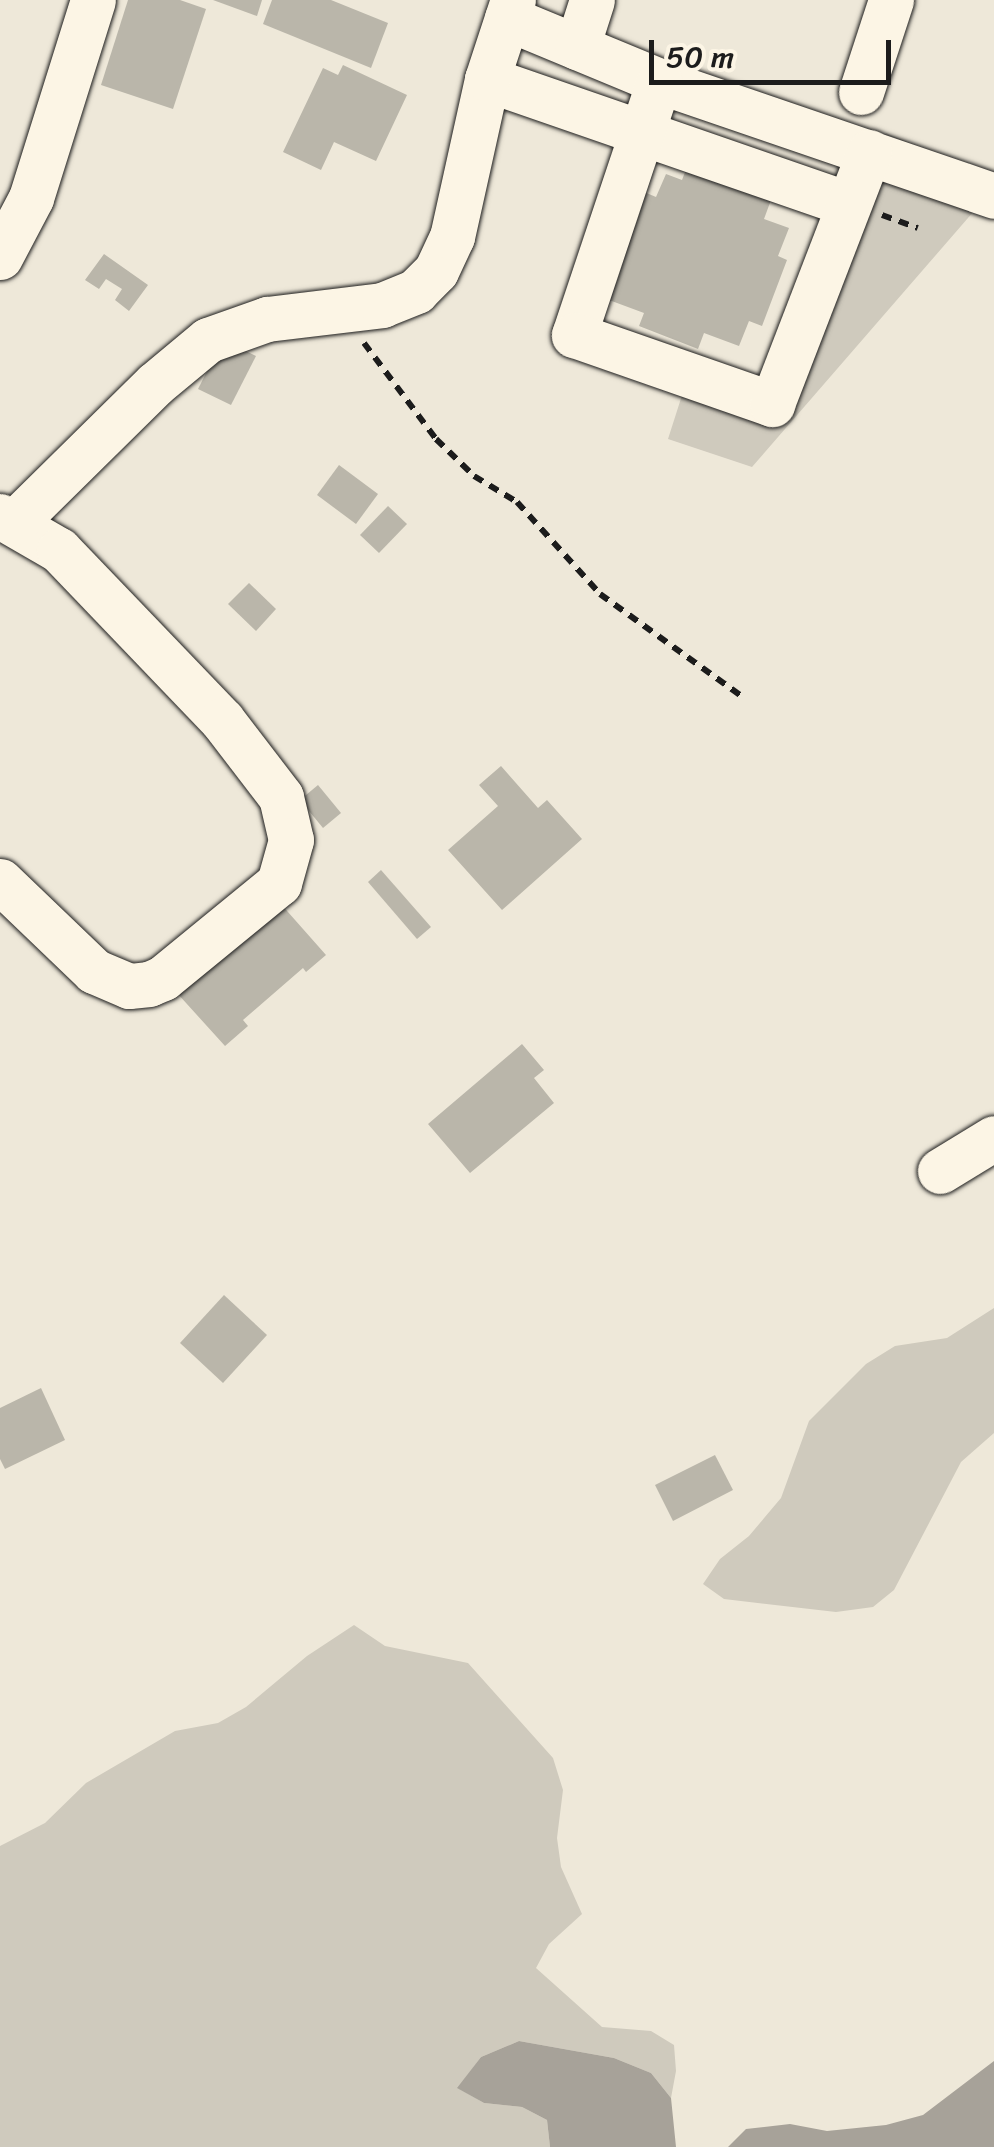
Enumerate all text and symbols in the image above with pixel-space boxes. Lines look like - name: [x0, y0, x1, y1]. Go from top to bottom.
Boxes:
- scale bar: [654, 20, 896, 82]
- text: 50 m: [666, 30, 734, 84]

